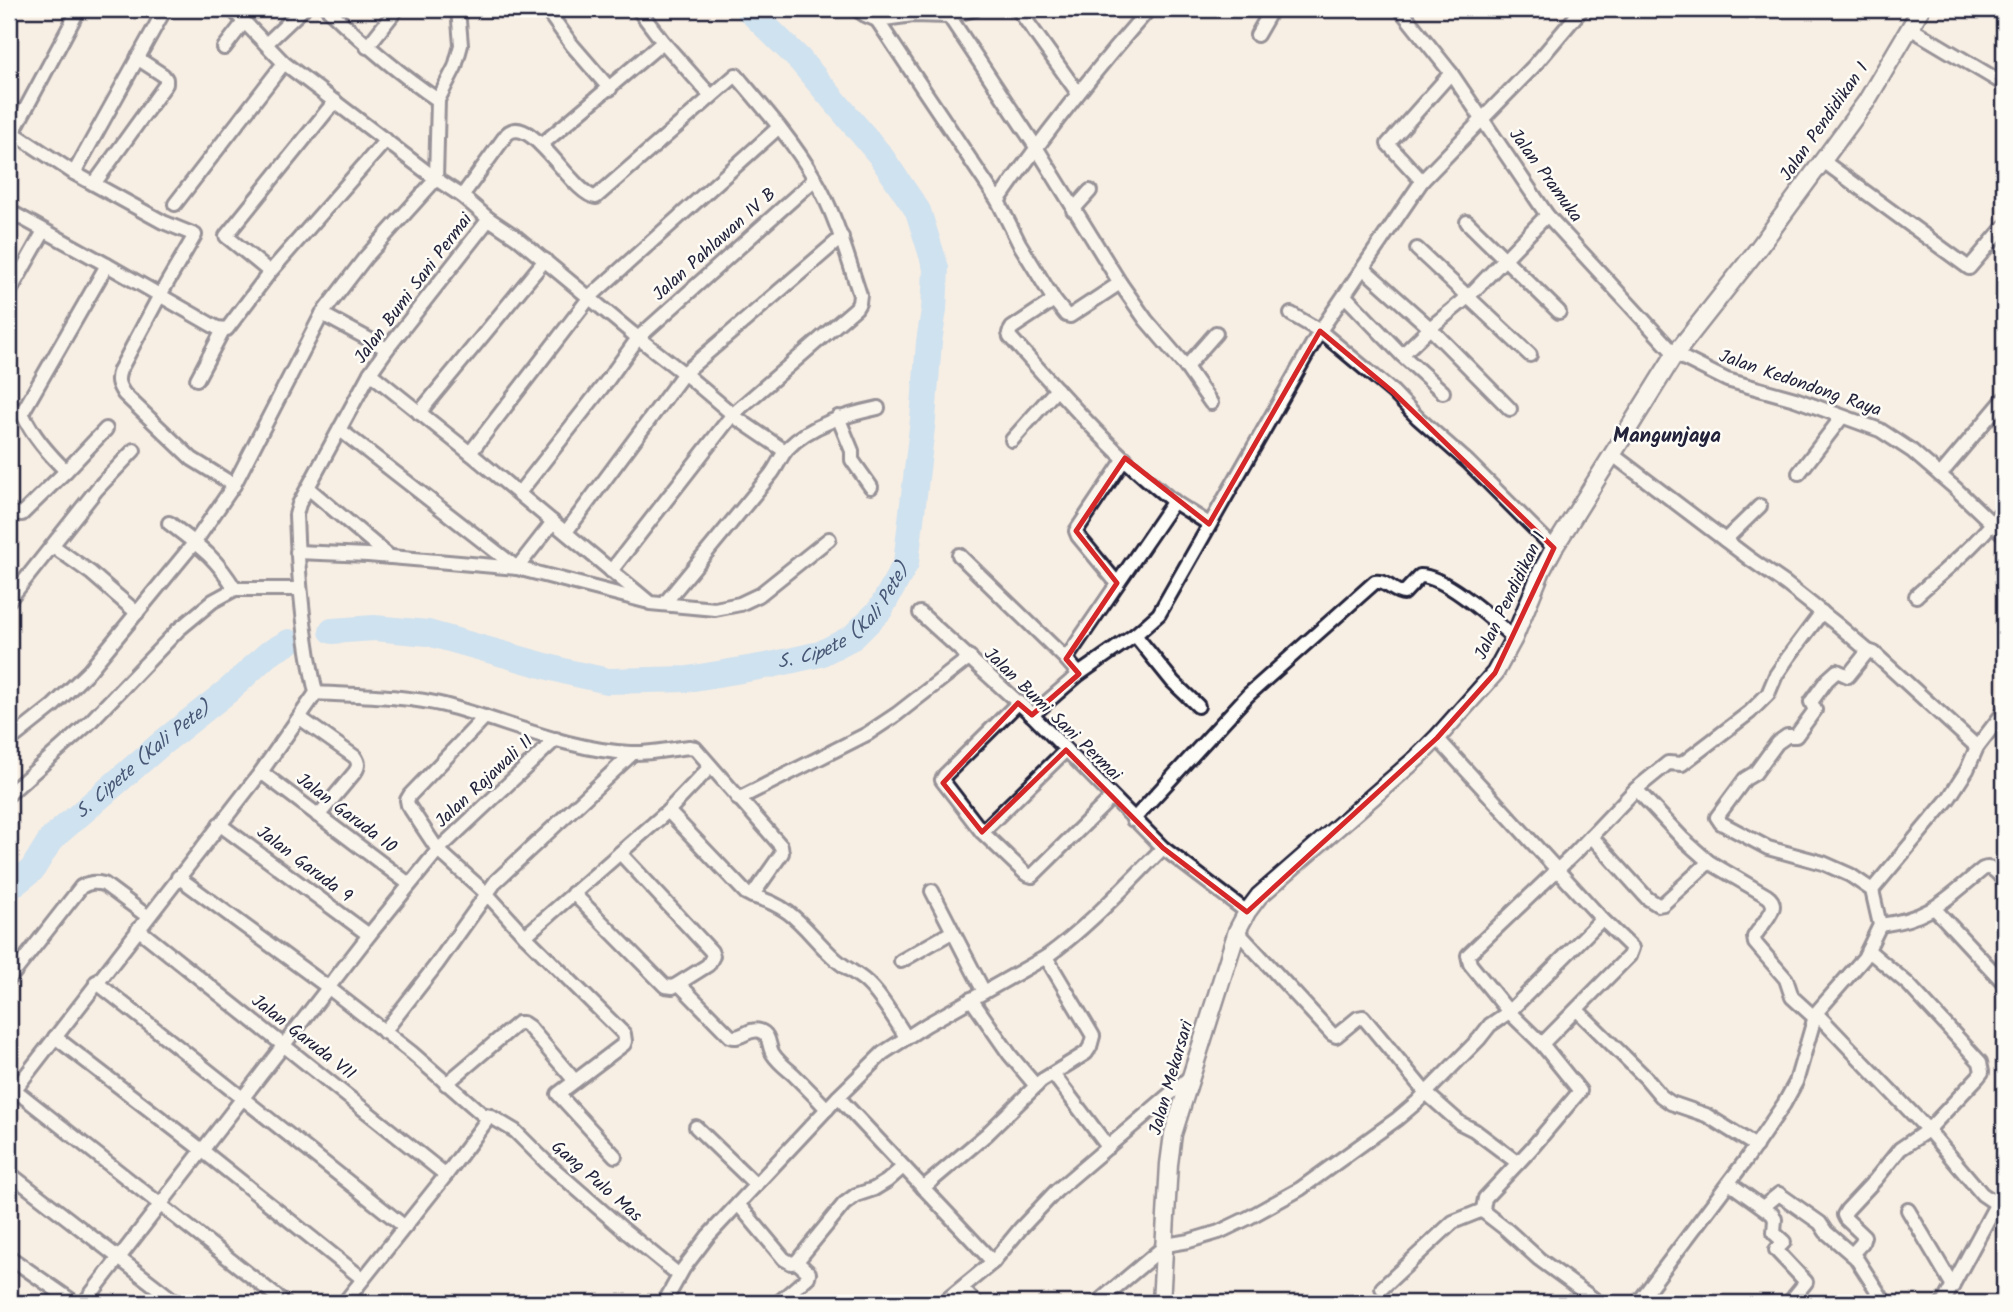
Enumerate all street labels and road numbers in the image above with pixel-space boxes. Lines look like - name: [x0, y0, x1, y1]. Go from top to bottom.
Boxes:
- street label: Jalan Pendidikan 1: [1773, 56, 1877, 188]
- street label: Jalan Pramuka: [1501, 123, 1589, 229]
- street label: Jalan Pahlawan IV B: [646, 181, 784, 309]
- street label: Jalan Bumi Sani Permai: [348, 207, 481, 371]
- street label: Jalan Kedondong Raya: [1715, 343, 1885, 425]
- street label: Jalan Pendidikan 1: [1467, 527, 1555, 665]
- street label: Jalan Bumi Sani Permai: [976, 641, 1128, 789]
- street label: Jalan Rajawali II: [429, 728, 541, 836]
- street label: Jalan Garuda 10: [289, 766, 403, 862]
- street label: Jalan Garuda 9: [250, 819, 358, 911]
- street label: Jalan Garuda VII: [244, 988, 362, 1088]
- street label: Jalan Mekarsari: [1142, 1017, 1202, 1139]
- street label: Gang Pulo Mas: [544, 1134, 649, 1230]

